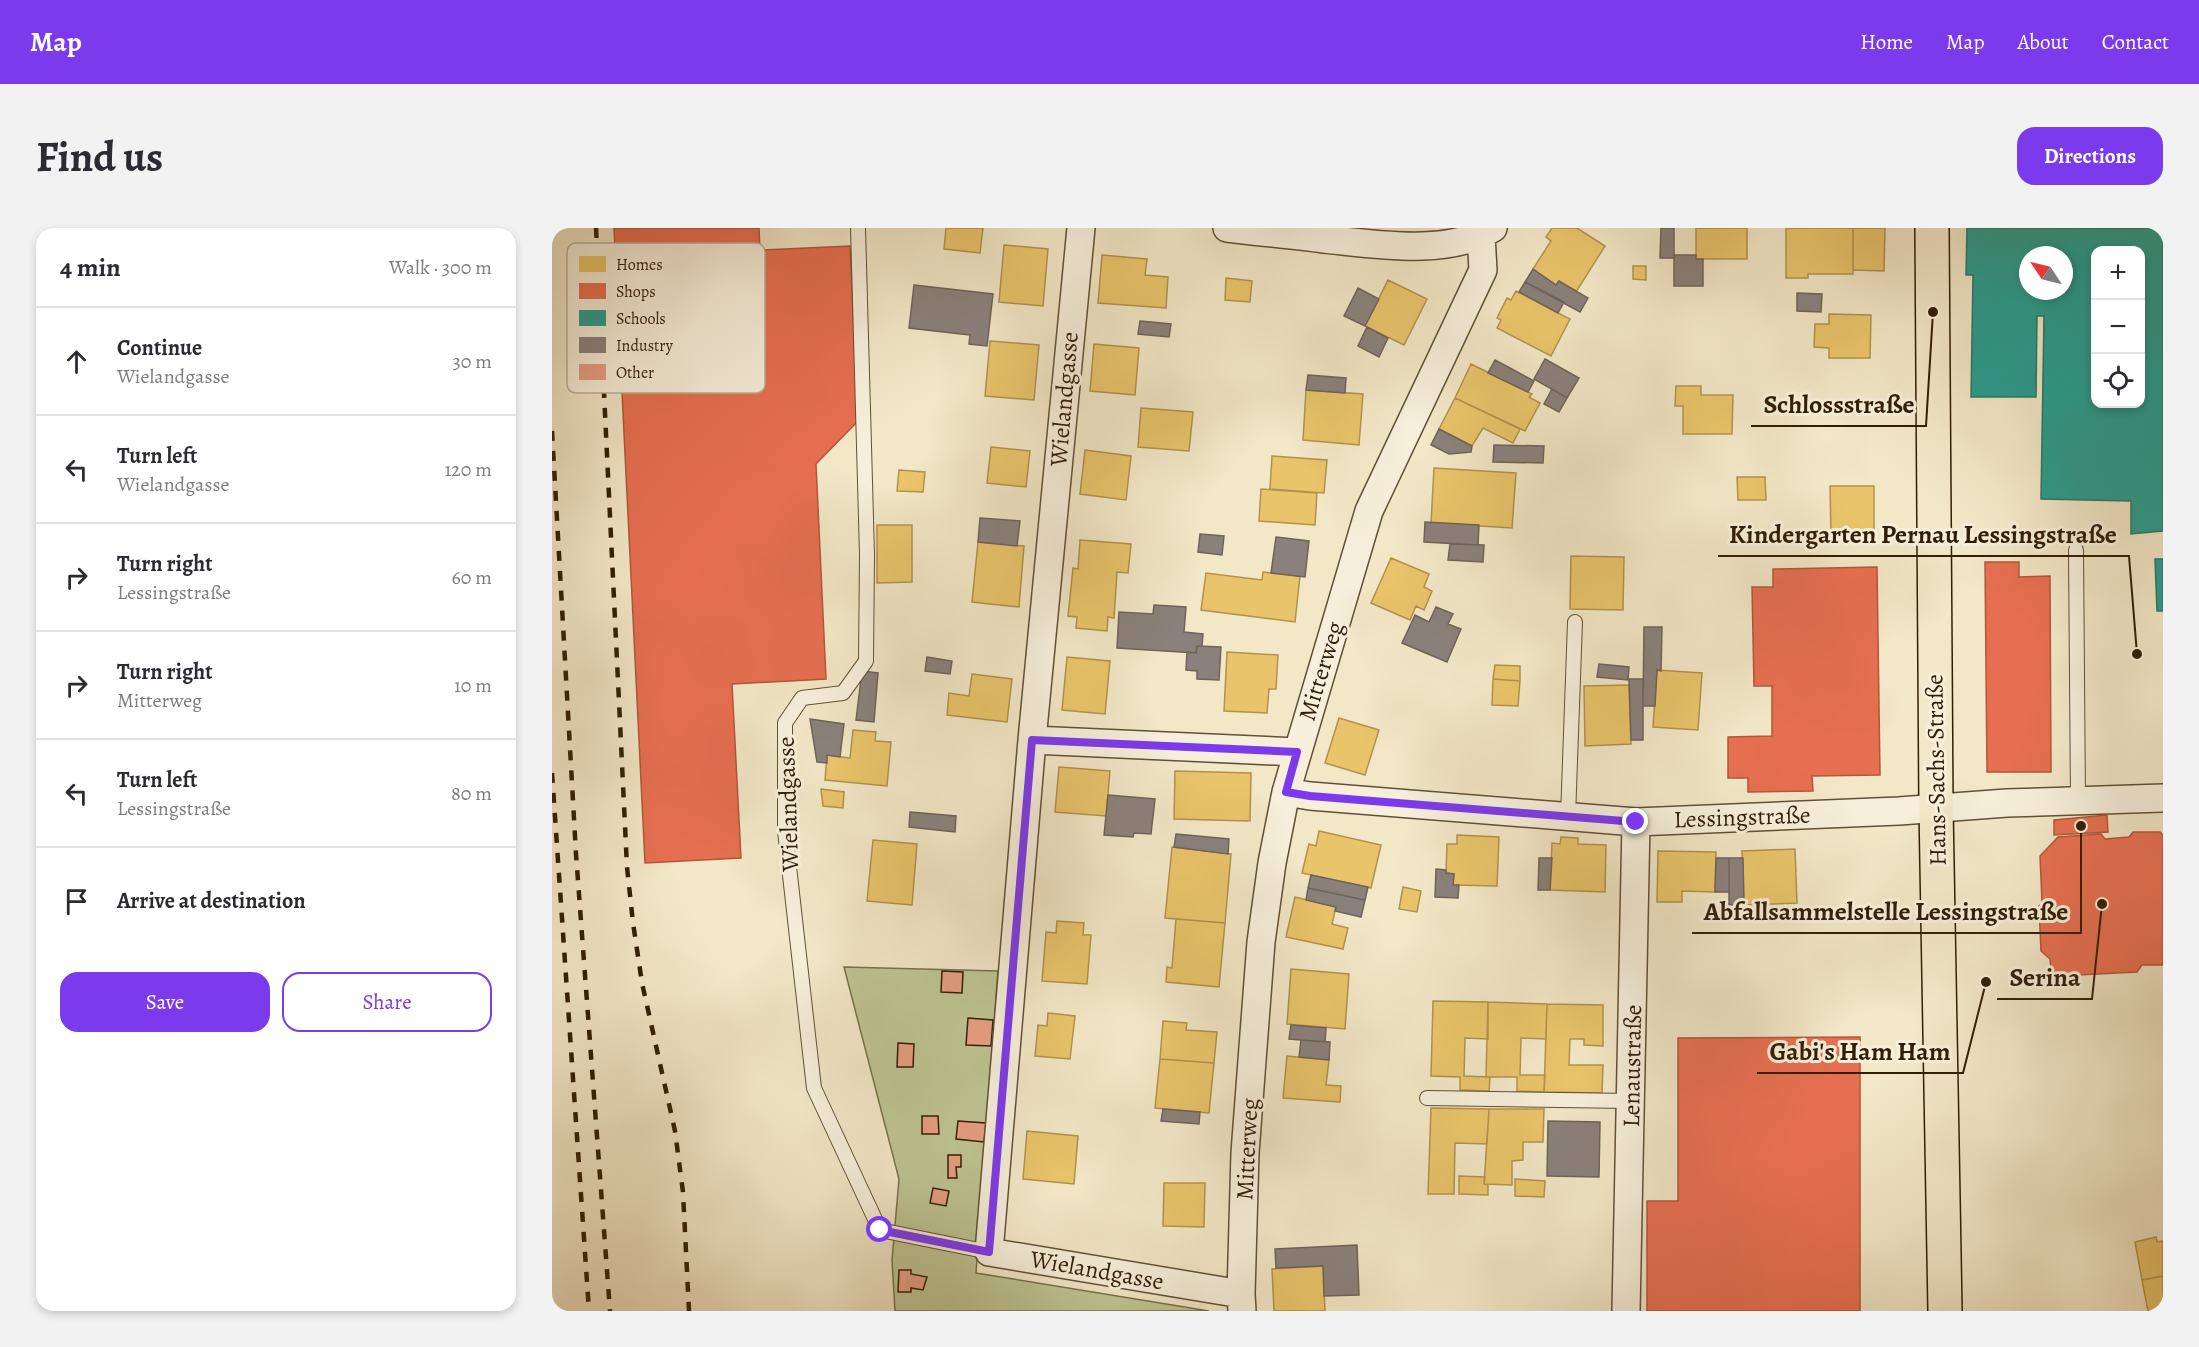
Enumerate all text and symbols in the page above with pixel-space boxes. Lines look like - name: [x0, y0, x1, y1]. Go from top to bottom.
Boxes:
- text: Map: [30, 23, 82, 61]
- text: Home: [1860, 28, 1913, 56]
- text: Map: [1946, 28, 1984, 56]
- text: About: [2017, 28, 2069, 56]
- text: Contact: [2102, 28, 2169, 56]
- button: Directions: [2017, 127, 2163, 185]
- text: Find us: [36, 128, 163, 185]
- legend: [567, 243, 765, 393]
- north arrow: [2019, 246, 2073, 300]
- map controls: [2091, 246, 2145, 408]
- button: +: [2091, 246, 2145, 300]
- text: 4 min: [60, 250, 121, 285]
- text: Walk · 300 m: [389, 254, 492, 281]
- text: Homes: [616, 254, 663, 276]
- text: Shops: [616, 281, 656, 303]
- button: −: [2091, 300, 2145, 354]
- text: Schools: [616, 308, 666, 330]
- street label: Wielandgasse: [1042, 330, 1086, 469]
- text: Continue: [117, 333, 202, 363]
- text: Industry: [616, 335, 674, 357]
- icon: ahead: [60, 345, 93, 378]
- text: 30 m: [452, 348, 492, 375]
- button: locate: [2091, 354, 2145, 408]
- text: Other: [616, 362, 654, 384]
- text: Wielandgasse: [117, 363, 229, 390]
- callout: Schlossstraße: [1751, 382, 1926, 426]
- text: Schlossstraße: [1763, 387, 1915, 422]
- text: Turn left: [117, 441, 197, 471]
- icon: left: [60, 453, 93, 486]
- text: 120 m: [444, 456, 492, 483]
- text: Wielandgasse: [117, 471, 229, 498]
- callout: Kindergarten Pernau Lessingstraße: [1718, 512, 2129, 556]
- text: Kindergarten Pernau Lessingstraße: [1729, 517, 2117, 552]
- text: Turn right: [117, 549, 213, 579]
- icon: right: [60, 561, 93, 594]
- text: 60 m: [452, 564, 492, 591]
- text: Lessingstraße: [117, 579, 231, 606]
- street label: Mitterweg: [1291, 618, 1351, 724]
- text: Turn right: [117, 657, 213, 687]
- icon: right: [60, 669, 93, 702]
- text: 10 m: [454, 672, 492, 699]
- street label: Hans-Sachs-Straße: [1918, 674, 1954, 866]
- text: Mitterweg: [117, 687, 202, 714]
- street label: Wielandgasse: [770, 736, 806, 873]
- text: Turn left: [117, 765, 197, 795]
- icon: left: [60, 777, 93, 810]
- text: 80 m: [451, 780, 492, 807]
- text: Lessingstraße: [117, 795, 231, 822]
- street label: Lessingstraße: [1673, 799, 1811, 835]
- route end: [1622, 808, 1648, 834]
- icon: arrive: [60, 885, 93, 918]
- text: Arrive at destination: [117, 886, 306, 916]
- callout: Abfallsammelstelle Lessingstraße: [1692, 889, 2081, 933]
- text: Abfallsammelstelle Lessingstraße: [1703, 894, 2068, 929]
- callout: Serina: [1997, 955, 2092, 999]
- text: Serina: [2009, 960, 2081, 995]
- button: Save: [60, 972, 270, 1032]
- button: Share: [282, 972, 492, 1032]
- street label: Lenaustraße: [1615, 1004, 1649, 1128]
- callout: Gabi's Ham Ham: [1757, 1029, 1963, 1073]
- text: Gabi's Ham Ham: [1769, 1034, 1951, 1069]
- street label: Mitterweg: [1228, 1097, 1266, 1201]
- route start: [866, 1216, 892, 1242]
- street label: Wielandgasse: [1027, 1242, 1166, 1297]

